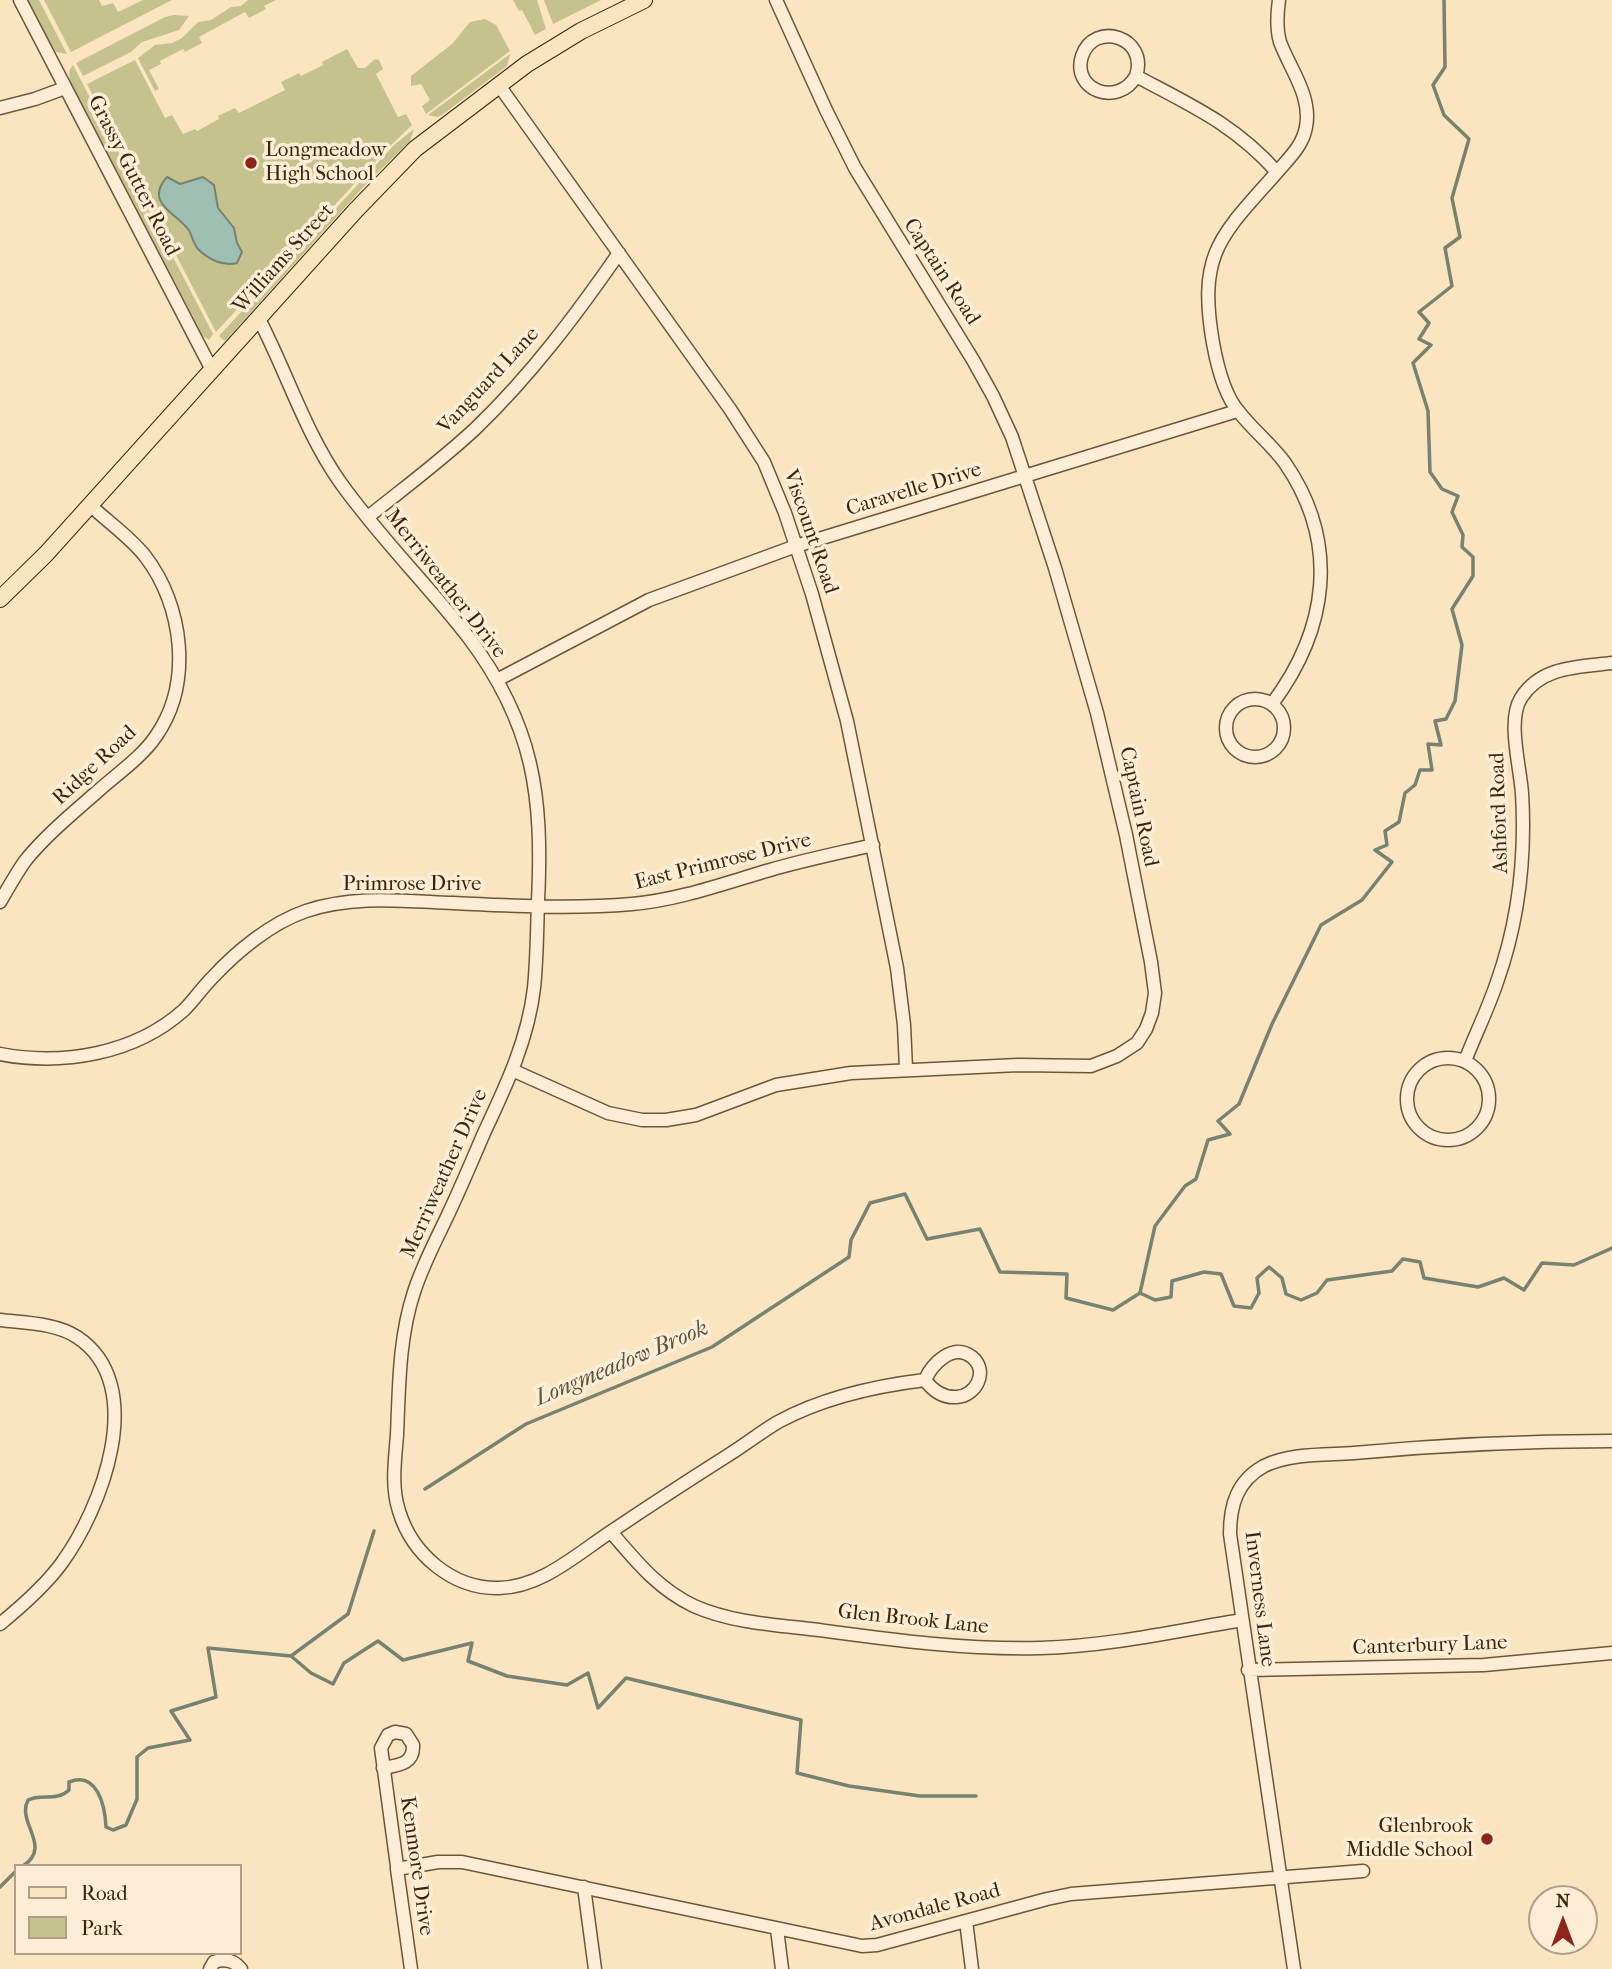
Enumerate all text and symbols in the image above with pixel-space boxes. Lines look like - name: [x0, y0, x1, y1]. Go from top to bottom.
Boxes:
- street label: Grassy Gutter Road: [82, 92, 184, 260]
- place label: Longmeadow High School: [265, 138, 387, 188]
- marker: Longmeadow High School: [243, 155, 259, 171]
- street label: Williams Street: [228, 199, 340, 319]
- street label: Captain Road: [897, 214, 985, 330]
- street label: Vanguard Lane: [433, 322, 545, 440]
- street label: Caravelle Drive: [843, 457, 985, 523]
- street label: Viscount Road: [777, 466, 843, 598]
- street label: Merriweather Drive: [379, 504, 511, 664]
- street label: Ridge Road: [48, 721, 142, 811]
- street label: Captain Road: [1113, 745, 1163, 869]
- street label: Ashford Road: [1485, 752, 1515, 874]
- street label: East Primrose Drive: [632, 828, 814, 896]
- street label: Primrose Drive: [343, 872, 481, 898]
- street label: Merriweather Drive: [396, 1085, 494, 1263]
- water label: Longmeadow Brook: [531, 1315, 713, 1413]
- street label: Inverness Lane: [1238, 1530, 1280, 1668]
- street label: Glen Brook Lane: [836, 1600, 990, 1640]
- street label: Canterbury Lane: [1352, 1631, 1508, 1661]
- street label: Kenmore Drive: [394, 1795, 438, 1937]
- place label: Glenbrook Middle School: [1346, 1814, 1473, 1864]
- marker: Glenbrook Middle School: [1479, 1831, 1495, 1847]
- legend: [14, 1864, 242, 1955]
- street label: Avondale Road: [867, 1878, 1003, 1938]
- text: Road: [81, 1881, 128, 1905]
- north arrow: [1528, 1885, 1598, 1955]
- text: N: [1556, 1890, 1570, 1912]
- text: Park: [81, 1916, 123, 1940]

